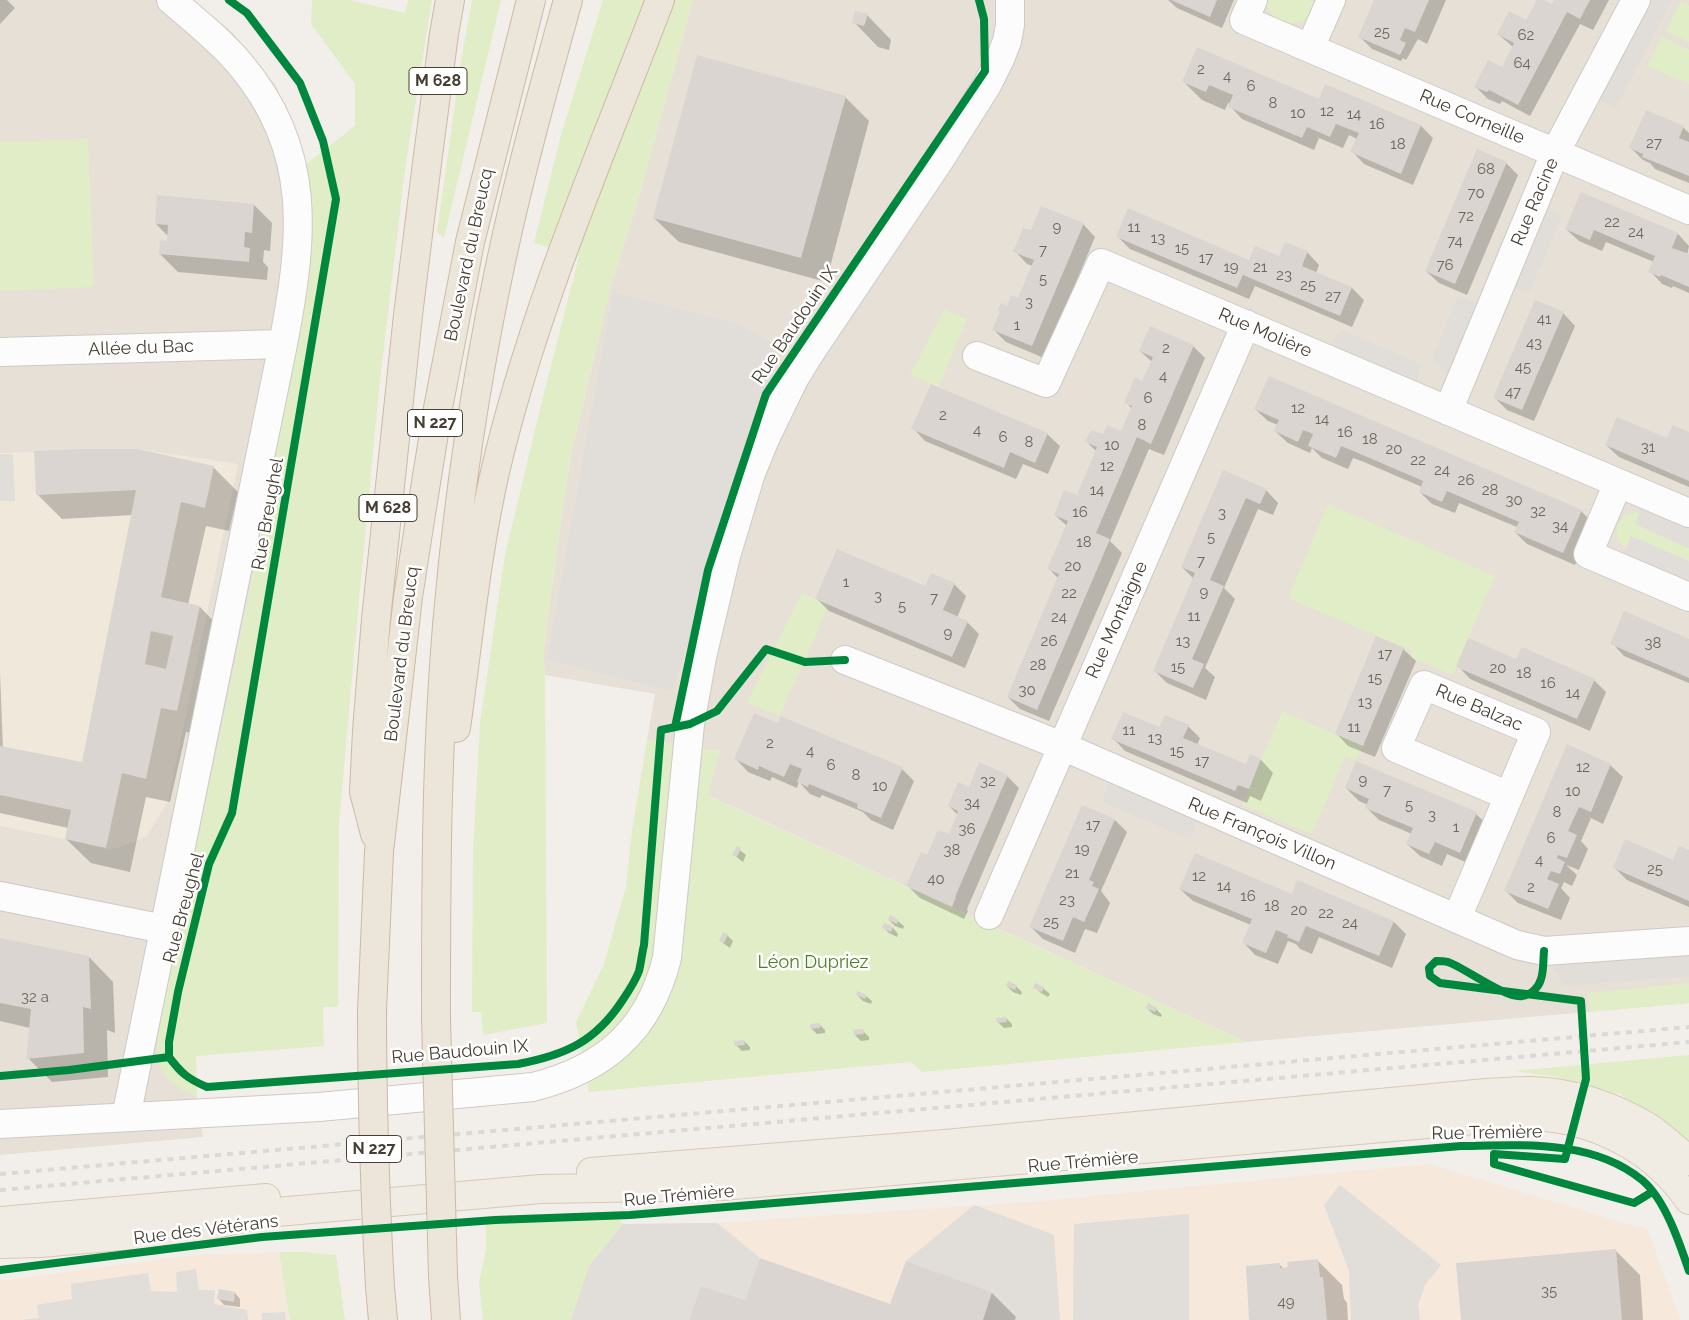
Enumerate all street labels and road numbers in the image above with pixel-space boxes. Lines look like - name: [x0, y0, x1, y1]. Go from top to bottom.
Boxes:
- road number: M 628: [409, 68, 467, 94]
- street label: Rue Corneille: [1416, 85, 1528, 149]
- street label: Rue Racine: [1507, 155, 1563, 249]
- street label: Boulevard du Breucq: [440, 167, 498, 343]
- street label: Rue Baudouin IX: [748, 262, 842, 388]
- street label: Rue Molière: [1215, 304, 1315, 362]
- street label: Allée du Bac: [88, 335, 194, 361]
- road number: N 227: [408, 409, 462, 436]
- street label: Rue Breughel: [247, 456, 289, 572]
- road number: M 628: [359, 494, 417, 522]
- street label: Rue Montaigne: [1081, 558, 1153, 682]
- street label: Boulevard du Breucq: [381, 565, 423, 743]
- street label: Rue Balzac: [1432, 680, 1526, 736]
- street label: Rue François Villon: [1185, 793, 1339, 875]
- street label: Rue Breughel: [159, 850, 209, 966]
- street label: Rue Baudouin IX: [391, 1035, 529, 1069]
- street label: Rue Trémière: [1431, 1121, 1543, 1145]
- road number: N 227: [346, 1136, 402, 1162]
- street label: Rue Trémière: [1027, 1146, 1139, 1178]
- street label: Rue Trémière: [623, 1180, 735, 1212]
- street label: Rue des Vétérans: [132, 1210, 280, 1250]

